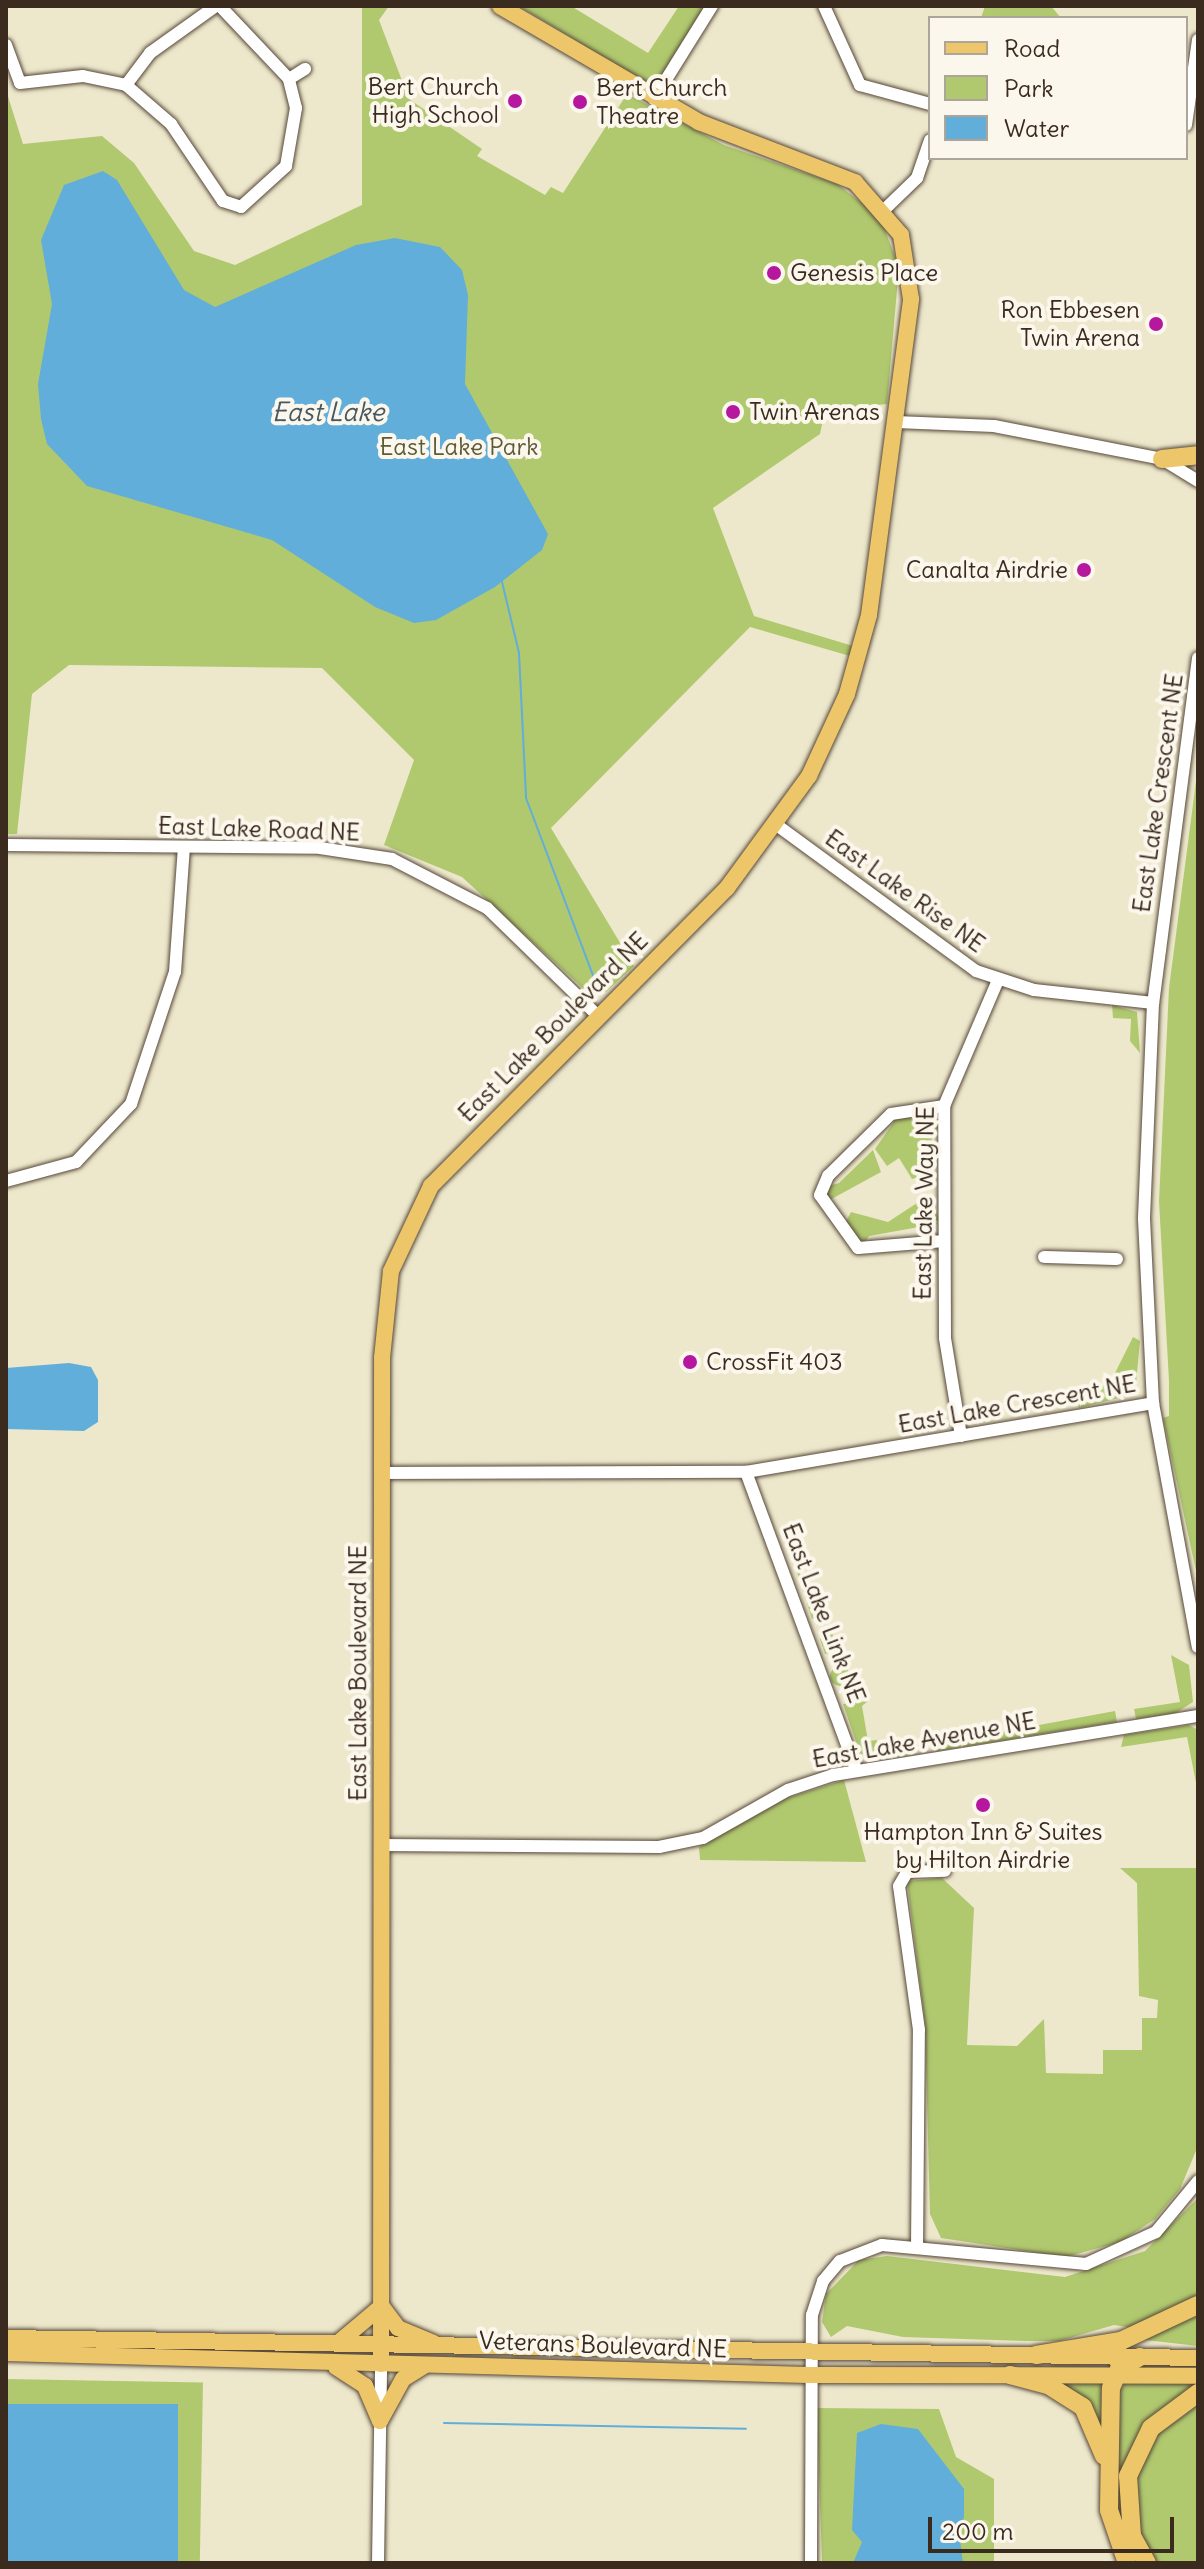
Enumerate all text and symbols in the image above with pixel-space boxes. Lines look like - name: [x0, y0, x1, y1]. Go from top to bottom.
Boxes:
- legend: [928, 16, 1188, 160]
- text: Road: [1004, 33, 1060, 63]
- place label: Bert Church High School: [368, 73, 499, 129]
- text: Park: [1004, 73, 1054, 103]
- place label: Bert Church Theatre: [596, 74, 727, 130]
- marker: Bert Church High School: [506, 92, 524, 110]
- marker: Bert Church Theatre: [571, 93, 589, 111]
- text: Water: [1004, 113, 1069, 143]
- place label: Genesis Place: [790, 259, 938, 287]
- marker: Genesis Place: [765, 264, 783, 282]
- place label: Ron Ebbesen Twin Arena: [1001, 296, 1140, 352]
- marker: Ron Ebbesen Twin Arena: [1147, 315, 1165, 333]
- water label: East Lake: [272, 396, 384, 428]
- place label: Twin Arenas: [749, 398, 880, 426]
- marker: Twin Arenas: [724, 403, 742, 421]
- park label: East Lake Park: [379, 433, 539, 461]
- place label: Canalta Airdrie: [906, 556, 1068, 584]
- marker: Canalta Airdrie: [1075, 561, 1093, 579]
- street label: East Lake Crescent NE: [1127, 672, 1189, 914]
- street label: East Lake Road NE: [157, 811, 361, 847]
- street label: East Lake Rise NE: [820, 823, 990, 959]
- street label: East Lake Boulevard NE: [452, 926, 654, 1128]
- street label: East Lake Way NE: [908, 1106, 940, 1300]
- place label: CrossFit 403: [706, 1348, 843, 1376]
- marker: CrossFit 403: [681, 1353, 699, 1371]
- street label: East Lake Crescent NE: [896, 1369, 1138, 1439]
- street label: East Lake Link NE: [776, 1519, 872, 1707]
- street label: East Lake Boulevard NE: [344, 1545, 372, 1801]
- street label: East Lake Avenue NE: [810, 1706, 1038, 1774]
- marker: Hampton Inn & Suites by Hilton Airdrie: [974, 1796, 992, 1814]
- place label: Hampton Inn & Suites by Hilton Airdrie: [864, 1818, 1102, 1874]
- street label: Veterans Boulevard NE: [478, 2326, 728, 2364]
- scale bar: [932, 2501, 1178, 2551]
- text: 200 m: [942, 2516, 1014, 2546]

